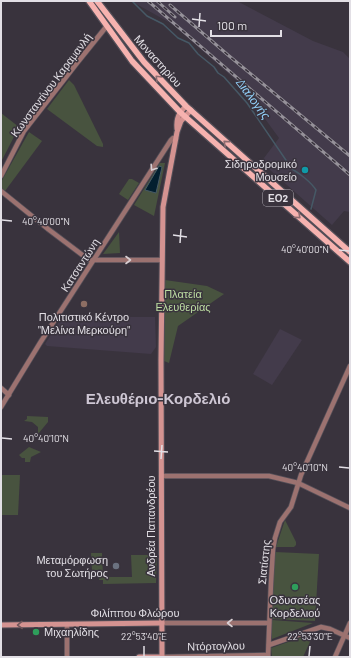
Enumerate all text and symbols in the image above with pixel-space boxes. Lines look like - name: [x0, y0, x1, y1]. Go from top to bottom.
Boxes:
- scale bar: [211, 12, 281, 38]
- text: 100 m: [217, 18, 247, 32]
- street label: Κωνσταντίνου Καραμανλή: [7, 30, 94, 139]
- street label: Μοναστηρίου: [132, 32, 185, 89]
- one-way arrow: [155, 75, 163, 83]
- water label: Διαλογής: [233, 75, 274, 122]
- one-way arrow: [224, 140, 231, 147]
- place label: Σιδηροδρομικό Μουσείο: [225, 157, 297, 183]
- one-way arrow: [151, 163, 158, 170]
- marker: Σιδηροδρομικό Μουσείο: [300, 165, 310, 175]
- road number: ΕΟ2: [263, 190, 293, 206]
- one-way arrow: [293, 211, 301, 218]
- text: 40°40'00"N: [22, 215, 70, 227]
- street label: Κατσαντώνη: [58, 236, 102, 294]
- text: 40°40'00"N: [281, 243, 329, 255]
- one-way arrow: [125, 256, 131, 264]
- park label: Πλατεία Ελευθερίας: [155, 287, 211, 313]
- marker: Πολιτιστικό Κέντρο "Μελίνα Μερκούρη": [79, 299, 89, 309]
- place label: Πολιτιστικό Κέντρο "Μελίνα Μερκούρη": [38, 310, 130, 336]
- district label: Ελευθέριο-Κορδελιό: [86, 389, 230, 407]
- text: 40°40'10"N: [23, 432, 69, 444]
- text: 40°40'10"N: [282, 461, 328, 473]
- street label: Ανδρέα Παπανδρέου: [144, 475, 157, 577]
- street label: Σιατίστης: [255, 539, 272, 585]
- place label: Μεταμόρφωση του Σωτήρος: [36, 553, 108, 579]
- marker: Μεταμόρφωση του Σωτήρος: [111, 561, 121, 571]
- marker: Οδυσσέας Κορδελιού: [290, 582, 300, 592]
- place label: Οδυσσέας Κορδελιού: [270, 593, 320, 619]
- street label: Φιλίππου Φλώρου: [91, 606, 179, 619]
- one-way arrow: [227, 619, 233, 627]
- one-way arrow: [17, 620, 23, 629]
- place label: Μιχαηλίδης: [44, 625, 99, 638]
- marker: Μιχαηλίδης: [31, 627, 41, 637]
- text: 22°53'40"E: [121, 630, 167, 642]
- text: 22°53'30"E: [287, 630, 333, 642]
- street label: Ντόρτογλου: [187, 638, 245, 653]

